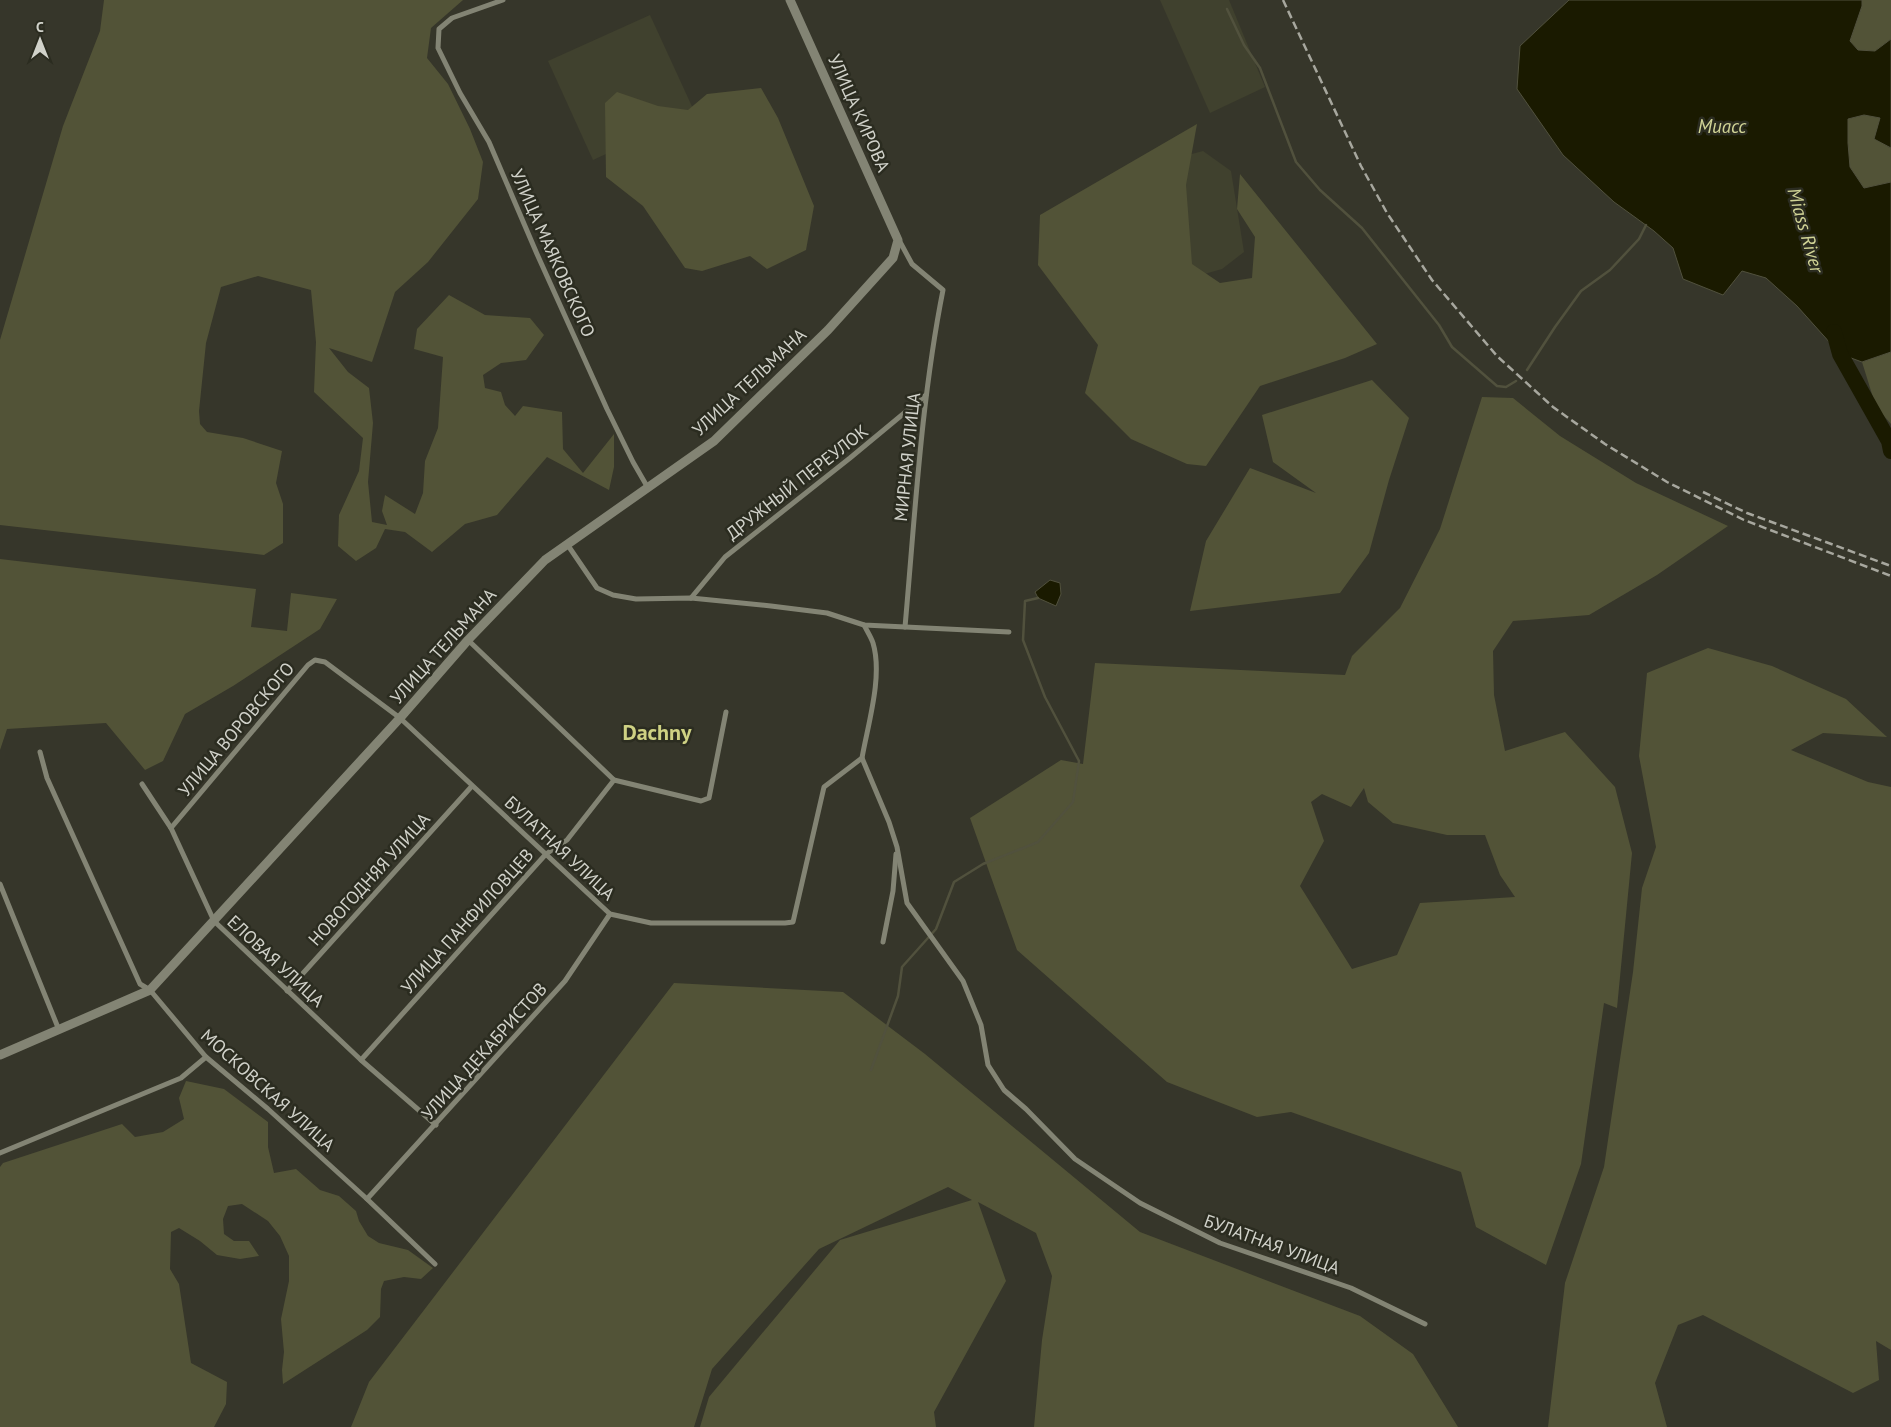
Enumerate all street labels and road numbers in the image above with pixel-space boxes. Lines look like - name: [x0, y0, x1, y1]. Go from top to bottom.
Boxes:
- street label: УЛИЦА КИРОВА: [823, 51, 895, 176]
- street label: УЛИЦА МАЯКОВСКОГО: [506, 165, 600, 341]
- street label: УЛИЦА ТЕЛЬМАНА: [687, 323, 811, 441]
- street label: МИРНАЯ УЛИЦА: [889, 391, 925, 523]
- street label: ДРУЖНЫЙ ПЕРЕУЛОК: [721, 419, 873, 545]
- street label: УЛИЦА ТЕЛЬМАНА: [385, 583, 501, 709]
- street label: УЛИЦА ВОРОВСКОГО: [173, 657, 299, 801]
- street label: БУЛАТНАЯ УЛИЦА: [500, 791, 620, 905]
- street label: НОВОГОДНЯЯ УЛИЦА: [303, 807, 435, 950]
- street label: УЛИЦА ПАНФИЛОВЦЕВ: [396, 844, 538, 998]
- street label: ЕЛОВАЯ УЛИЦА: [223, 910, 330, 1012]
- street label: УЛИЦА ДЕКАБРИСТОВ: [416, 978, 552, 1124]
- street label: МОСКОВСКАЯ УЛИЦА: [196, 1024, 340, 1157]
- street label: БУЛАТНАЯ УЛИЦА: [1201, 1209, 1343, 1279]

